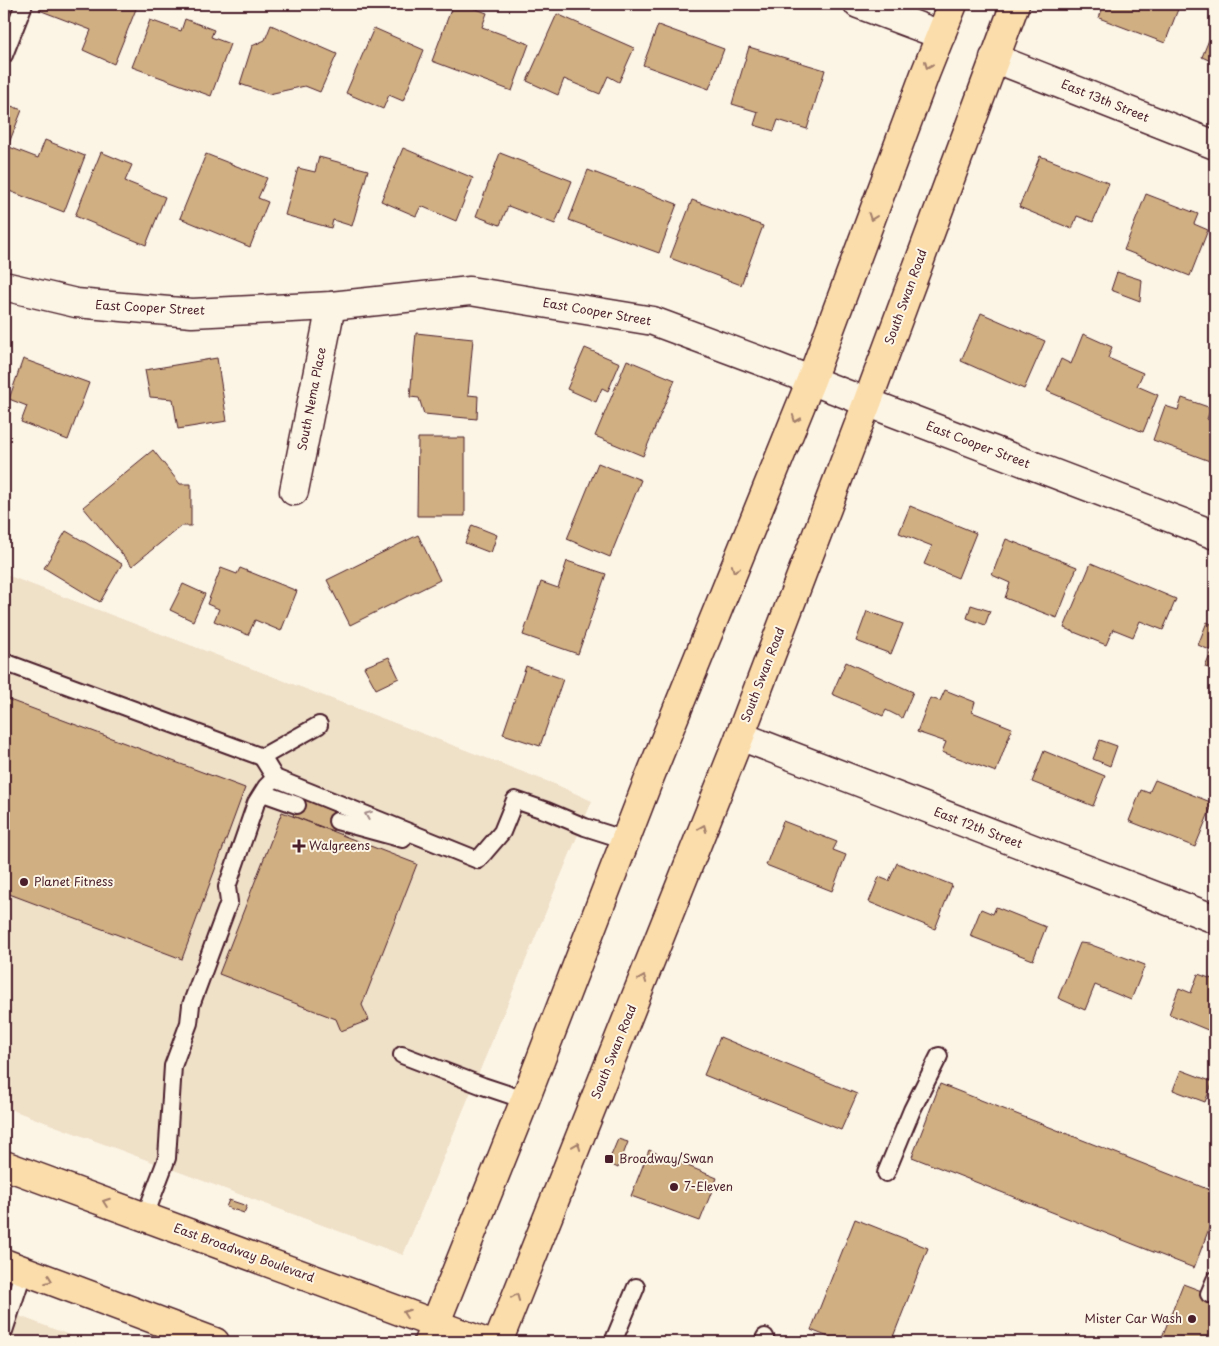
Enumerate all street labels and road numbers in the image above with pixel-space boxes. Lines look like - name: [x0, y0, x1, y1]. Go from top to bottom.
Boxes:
- street label: East 13th Street: [1059, 74, 1152, 126]
- street label: South Swan Road: [879, 246, 931, 347]
- street label: East Cooper Street: [542, 293, 653, 329]
- street label: East Cooper Street: [95, 295, 205, 319]
- street label: South Nema Place: [292, 346, 330, 452]
- street label: East Cooper Street: [924, 416, 1033, 472]
- street label: South Swan Road: [736, 625, 788, 725]
- street label: East 12th Street: [931, 802, 1025, 852]
- street label: South Swan Road: [586, 1002, 640, 1102]
- street label: East Broadway Boulevard: [171, 1218, 318, 1286]

